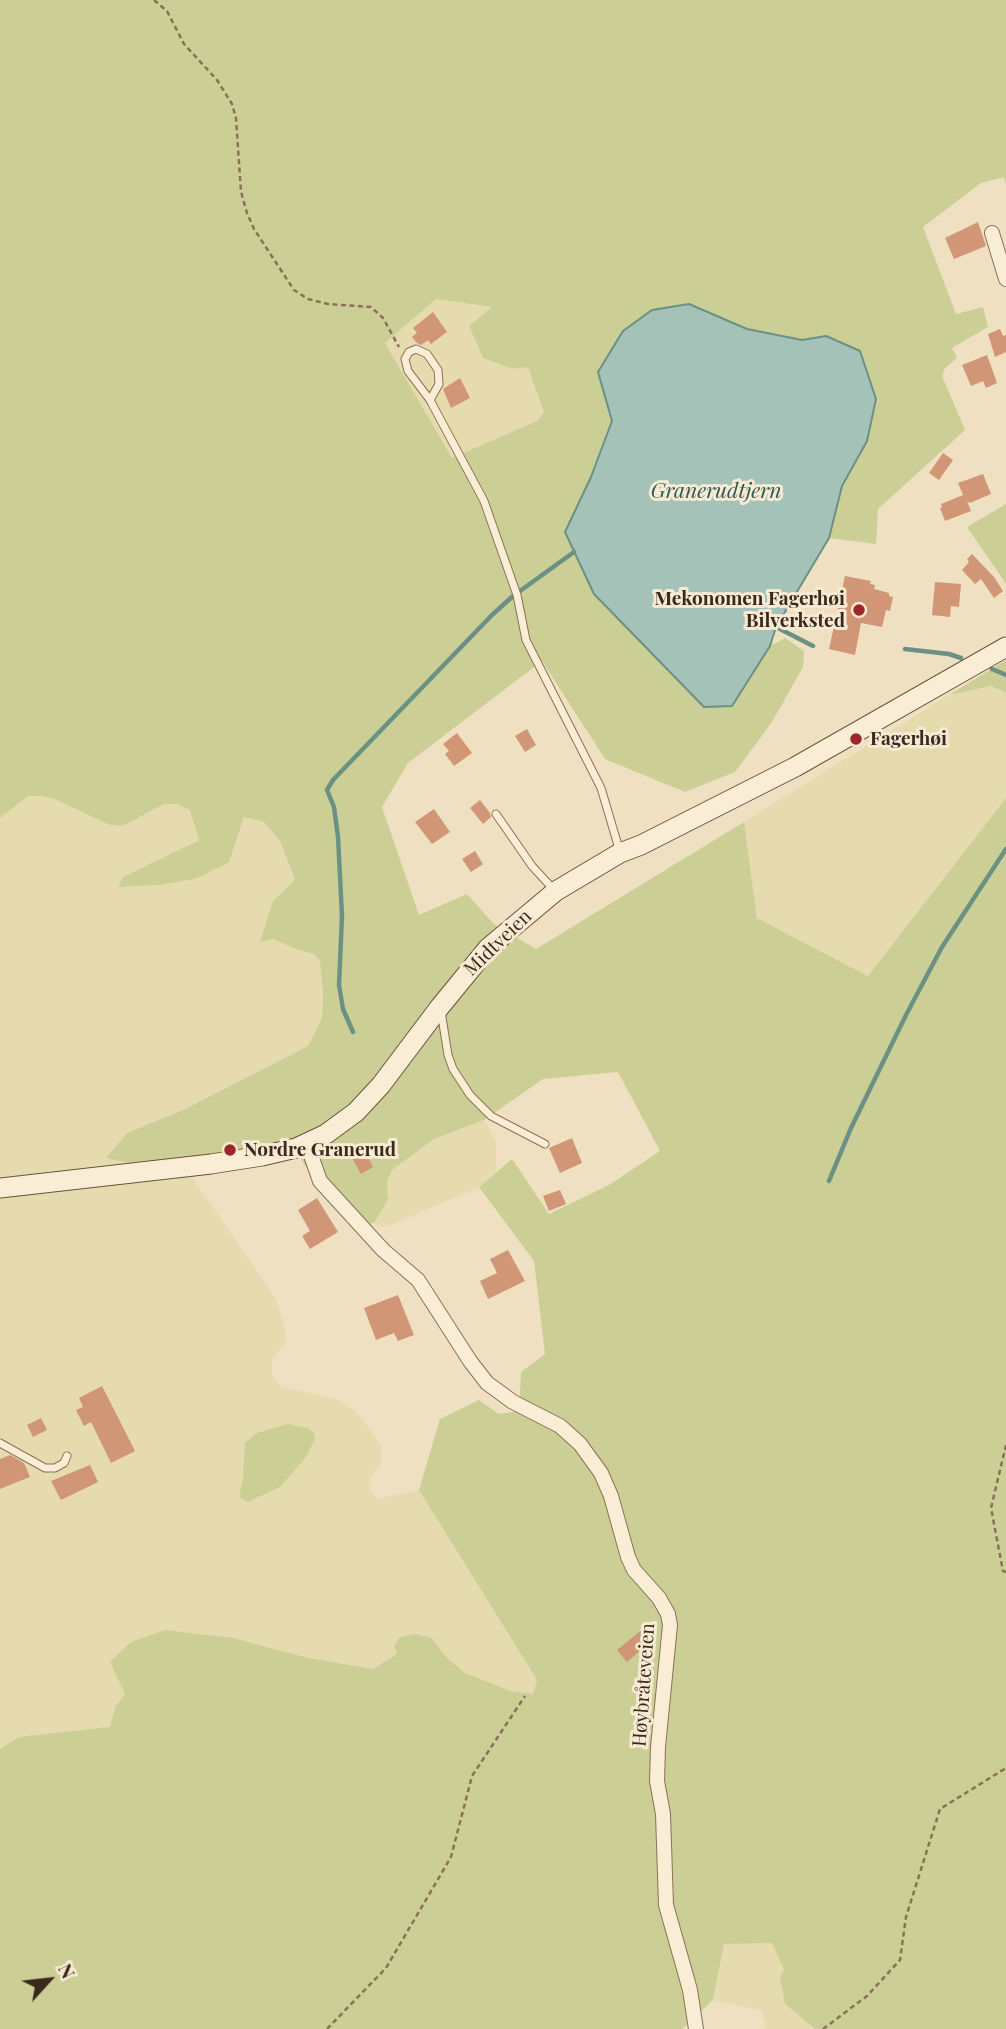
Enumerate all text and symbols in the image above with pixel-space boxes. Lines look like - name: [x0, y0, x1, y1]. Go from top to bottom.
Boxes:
- water label: Granerudtjern: [651, 478, 781, 504]
- place label: Mekonomen Fagerhøi Bilverksted: [655, 588, 845, 632]
- marker: Mekonomen Fagerhøi Bilverksted: [851, 602, 867, 618]
- place label: Fagerhøi: [870, 728, 947, 750]
- marker: Fagerhøi: [848, 731, 864, 747]
- street label: Midtveien: [459, 905, 537, 981]
- place label: Nordre Granerud: [244, 1139, 396, 1161]
- marker: Nordre Granerud: [222, 1142, 238, 1158]
- street label: Høybråteveien: [628, 1622, 660, 1748]
- north arrow: [14, 1945, 84, 2015]
- text: N: [53, 1958, 82, 1982]

